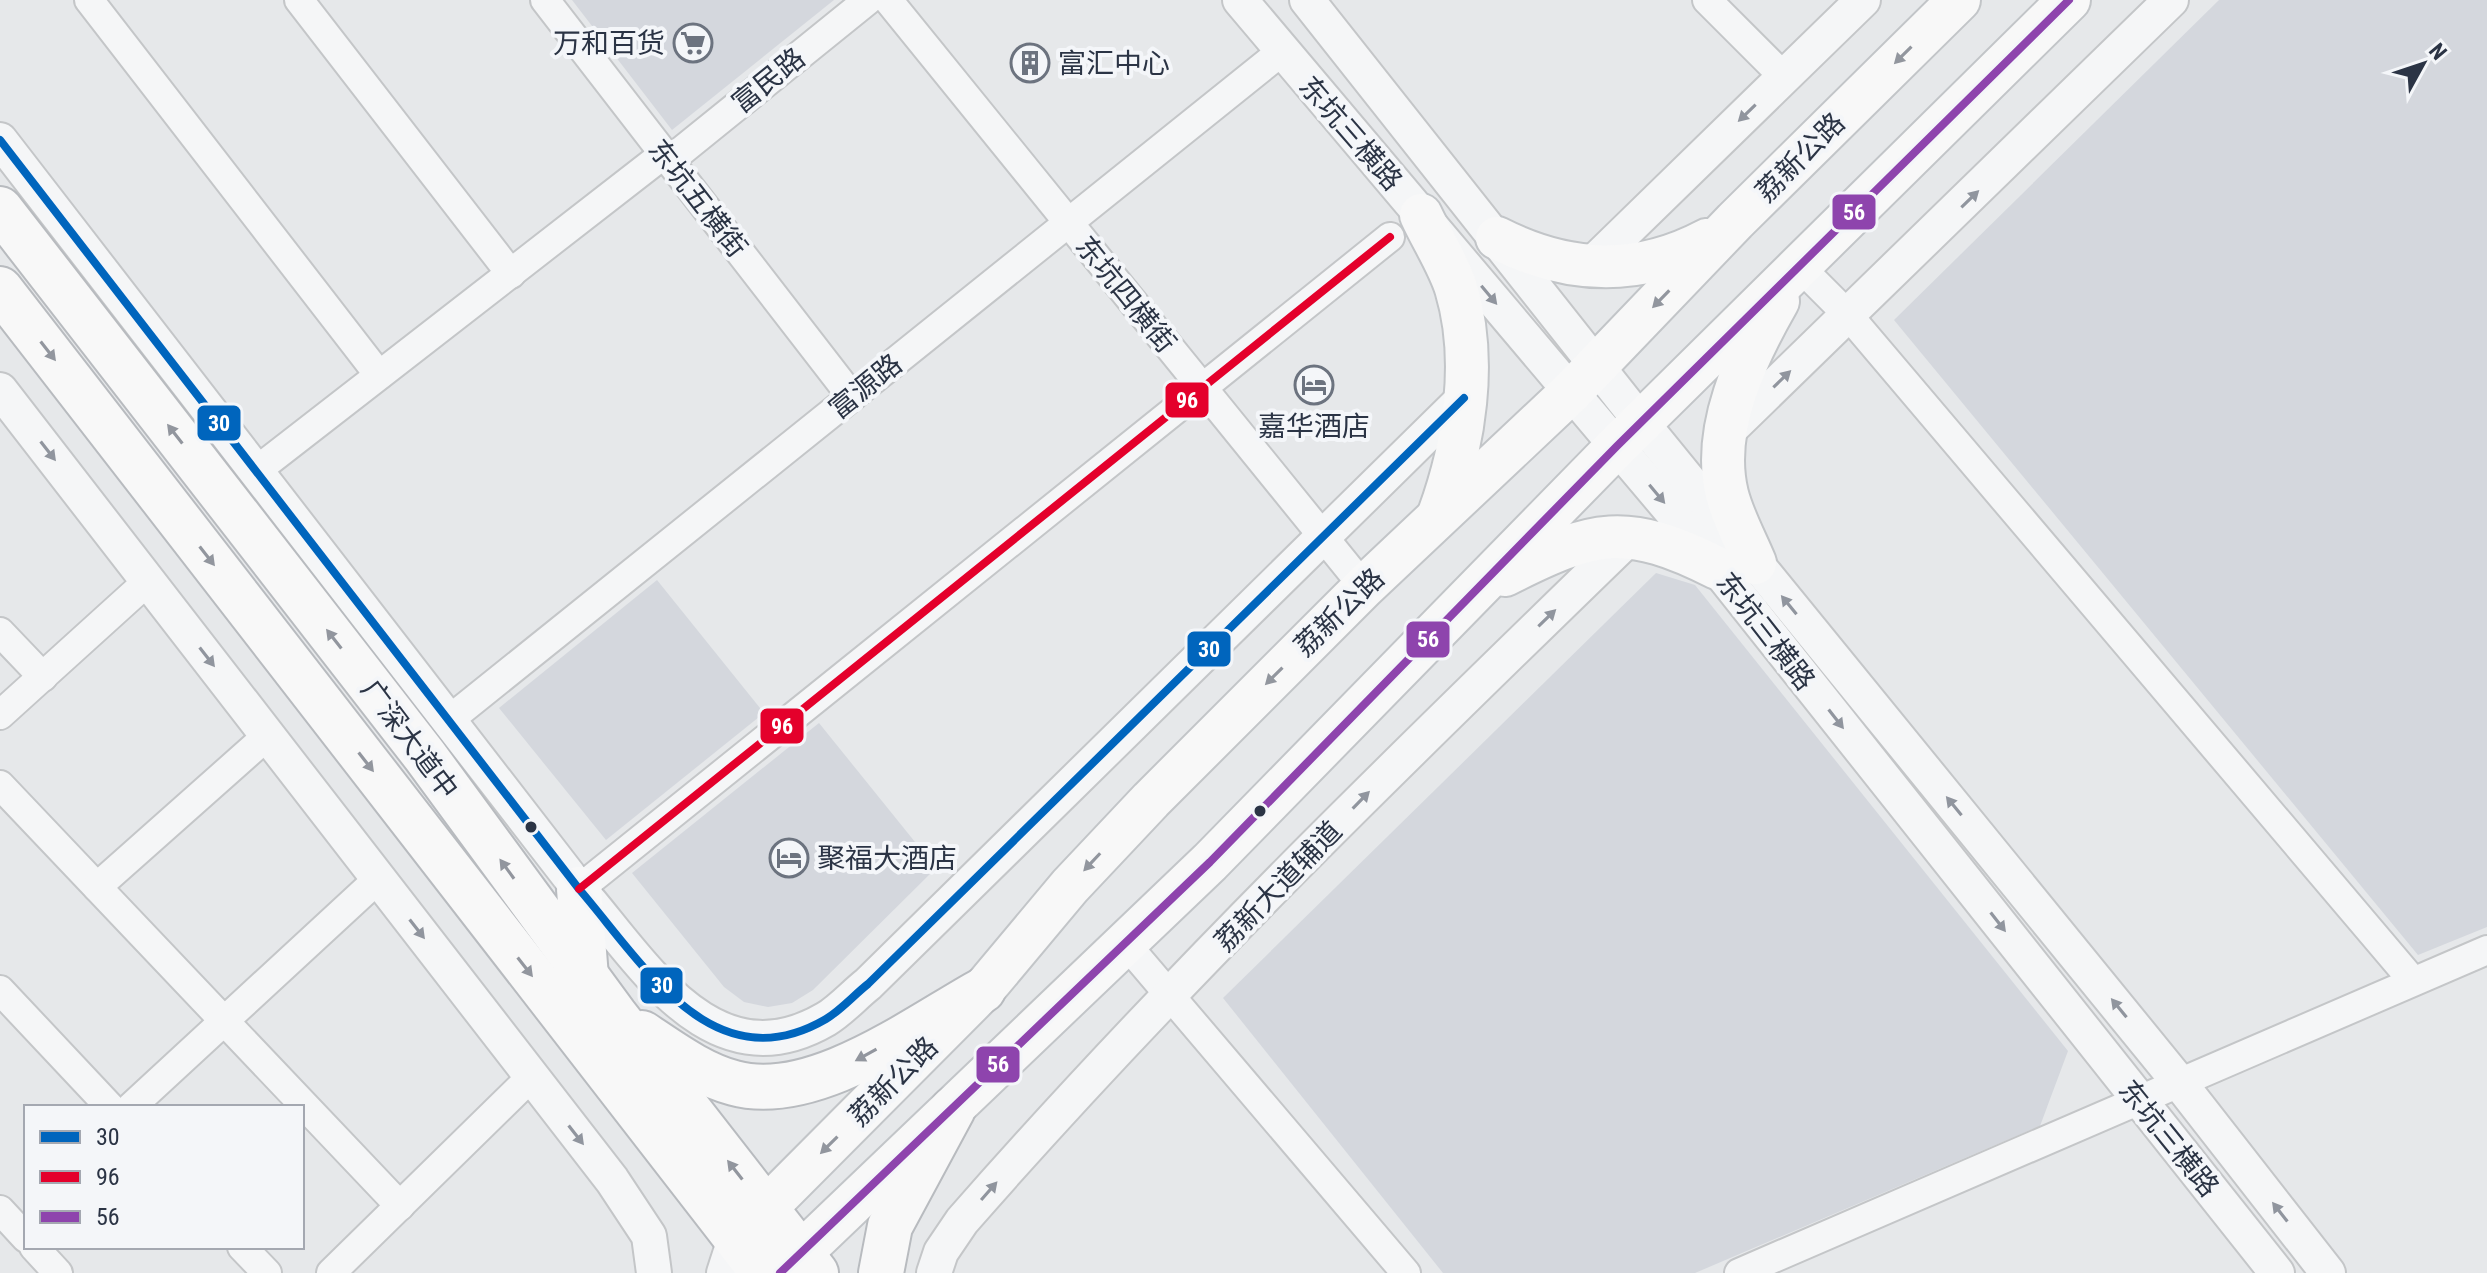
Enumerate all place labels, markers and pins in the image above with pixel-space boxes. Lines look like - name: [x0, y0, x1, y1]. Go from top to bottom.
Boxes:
- supermarket icon: 万和百货: [672, 22, 714, 64]
- place label: 万和百货: [553, 27, 665, 60]
- building icon: 富汇中心: [1009, 42, 1051, 84]
- place label: 富汇中心: [1058, 47, 1170, 80]
- hotel icon: 嘉华酒店: [1293, 364, 1335, 406]
- place label: 嘉华酒店: [1258, 410, 1370, 443]
- unlabelled marker: [1252, 803, 1268, 819]
- unlabelled marker: [523, 819, 539, 835]
- hotel icon: 聚福大酒店: [768, 837, 810, 879]
- place label: 聚福大酒店: [817, 842, 957, 875]

